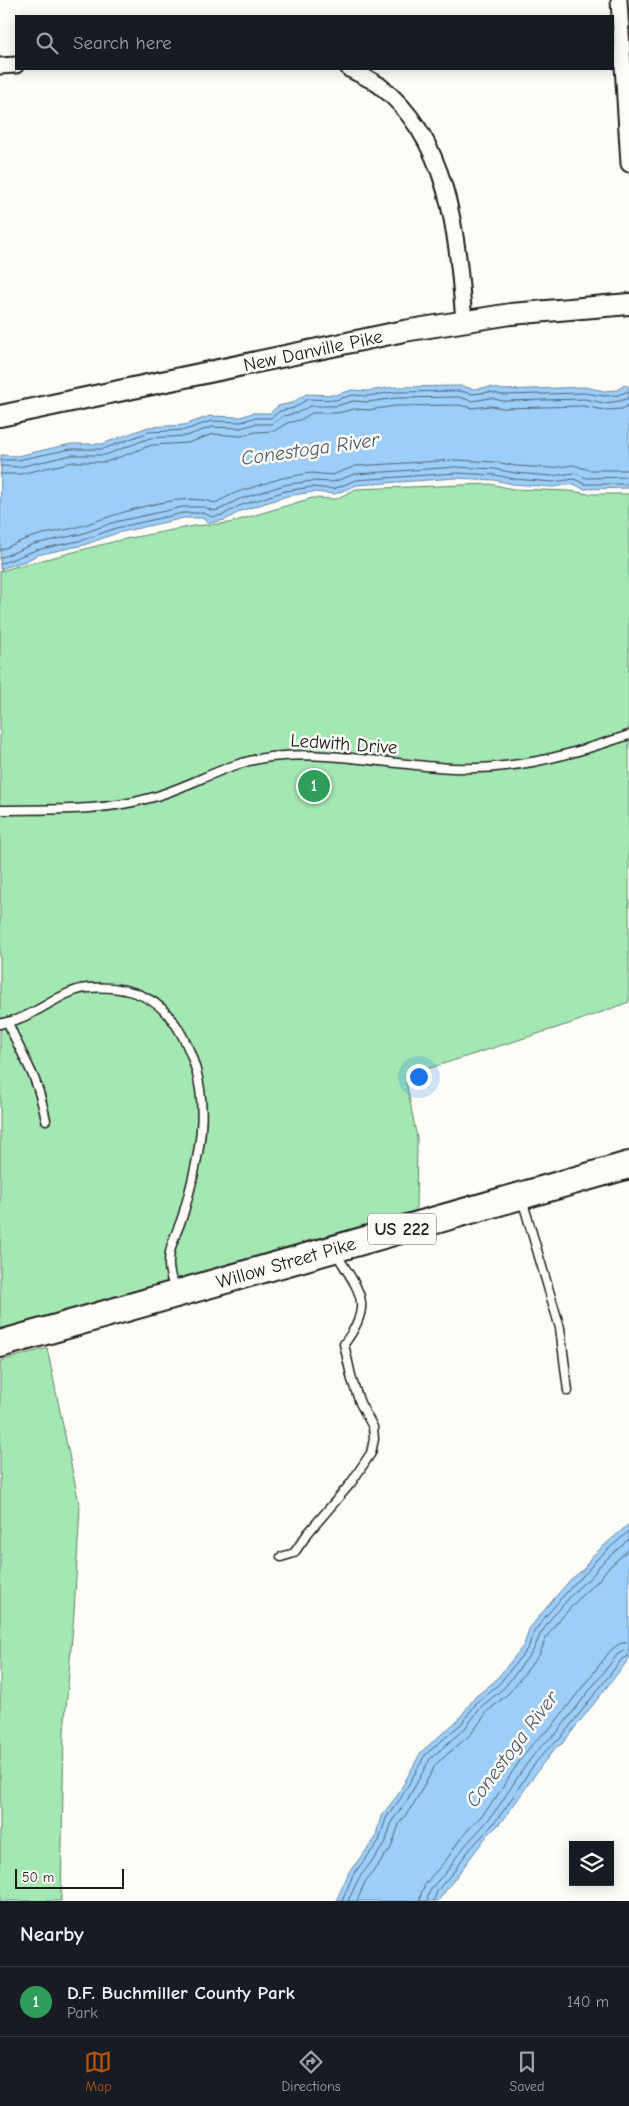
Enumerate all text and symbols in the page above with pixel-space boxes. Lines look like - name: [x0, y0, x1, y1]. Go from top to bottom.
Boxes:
- search box: [15, 15, 614, 70]
- icon: search: [33, 29, 61, 57]
- text: Search here: [73, 32, 172, 54]
- street label: New Danville Pike: [241, 326, 385, 376]
- water label: Conestoga River: [240, 428, 382, 470]
- street label: Ledwith Drive: [290, 729, 398, 759]
- pin: 1: [298, 767, 330, 805]
- your location: [406, 1064, 432, 1090]
- road number: US 222: [368, 1214, 436, 1244]
- street label: Willow Street Pike: [214, 1233, 358, 1293]
- water label: Conestoga River: [461, 1686, 564, 1811]
- map controls: [569, 1841, 614, 1886]
- button: layers: [569, 1841, 614, 1886]
- scale bar: [15, 1866, 124, 1889]
- text: 50 m: [22, 1869, 54, 1886]
- text: Nearby: [20, 1922, 84, 1946]
- text: D.F. Buchmiller County Park: [67, 1982, 295, 2004]
- text: 1: [33, 1993, 39, 2011]
- text: 140 m: [567, 1993, 609, 2011]
- text: Park: [67, 2004, 98, 2022]
- tab: Map: [84, 2048, 112, 2095]
- tab: Directions: [281, 2048, 341, 2095]
- tab: Saved: [510, 2048, 545, 2095]

